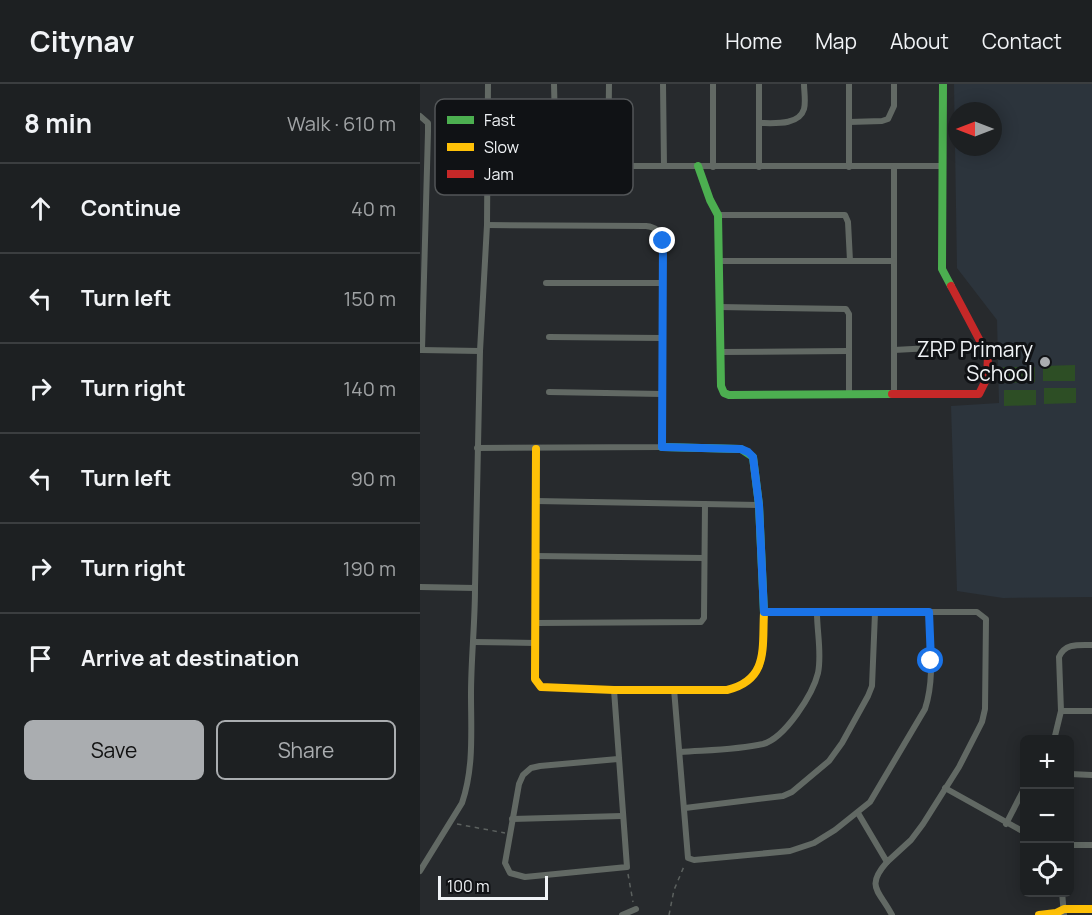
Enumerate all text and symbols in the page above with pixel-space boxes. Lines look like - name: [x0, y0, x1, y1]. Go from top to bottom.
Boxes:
- text: Citynav: [30, 22, 134, 60]
- text: Home: [725, 27, 782, 55]
- text: Map: [815, 27, 857, 55]
- text: About: [890, 27, 949, 55]
- text: Contact: [982, 27, 1062, 55]
- legend: [435, 99, 633, 195]
- north arrow: [948, 102, 1002, 156]
- text: 8 min: [24, 105, 92, 141]
- text: Fast: [484, 109, 515, 131]
- text: Walk · 610 m: [287, 110, 396, 137]
- text: Slow: [484, 136, 519, 158]
- text: Jam: [484, 163, 514, 185]
- icon: ahead: [24, 192, 57, 225]
- text: Continue: [81, 193, 181, 223]
- text: 40 m: [351, 195, 396, 222]
- route end: [649, 227, 675, 253]
- icon: left: [24, 282, 57, 315]
- text: Turn left: [81, 283, 171, 313]
- text: 150 m: [343, 285, 396, 312]
- place label: ZRP Primary School: [917, 335, 1033, 387]
- marker: ZRP Primary School: [1038, 355, 1052, 369]
- icon: right: [24, 372, 57, 405]
- text: Turn right: [81, 373, 186, 403]
- text: 140 m: [343, 375, 396, 402]
- icon: left: [24, 462, 57, 495]
- text: Turn left: [81, 463, 171, 493]
- text: 90 m: [350, 465, 396, 492]
- icon: right: [24, 552, 57, 585]
- text: Turn right: [81, 553, 186, 583]
- text: 190 m: [343, 555, 396, 582]
- icon: arrive: [24, 642, 57, 675]
- text: Arrive at destination: [81, 643, 299, 673]
- route start: [917, 647, 943, 673]
- button: Save: [24, 720, 204, 780]
- button: Share: [216, 720, 396, 780]
- map controls: [1020, 735, 1074, 897]
- button: +: [1020, 735, 1074, 789]
- button: −: [1020, 789, 1074, 843]
- button: locate: [1020, 843, 1074, 897]
- scale bar: [438, 873, 548, 900]
- text: 100 m: [447, 875, 490, 897]

